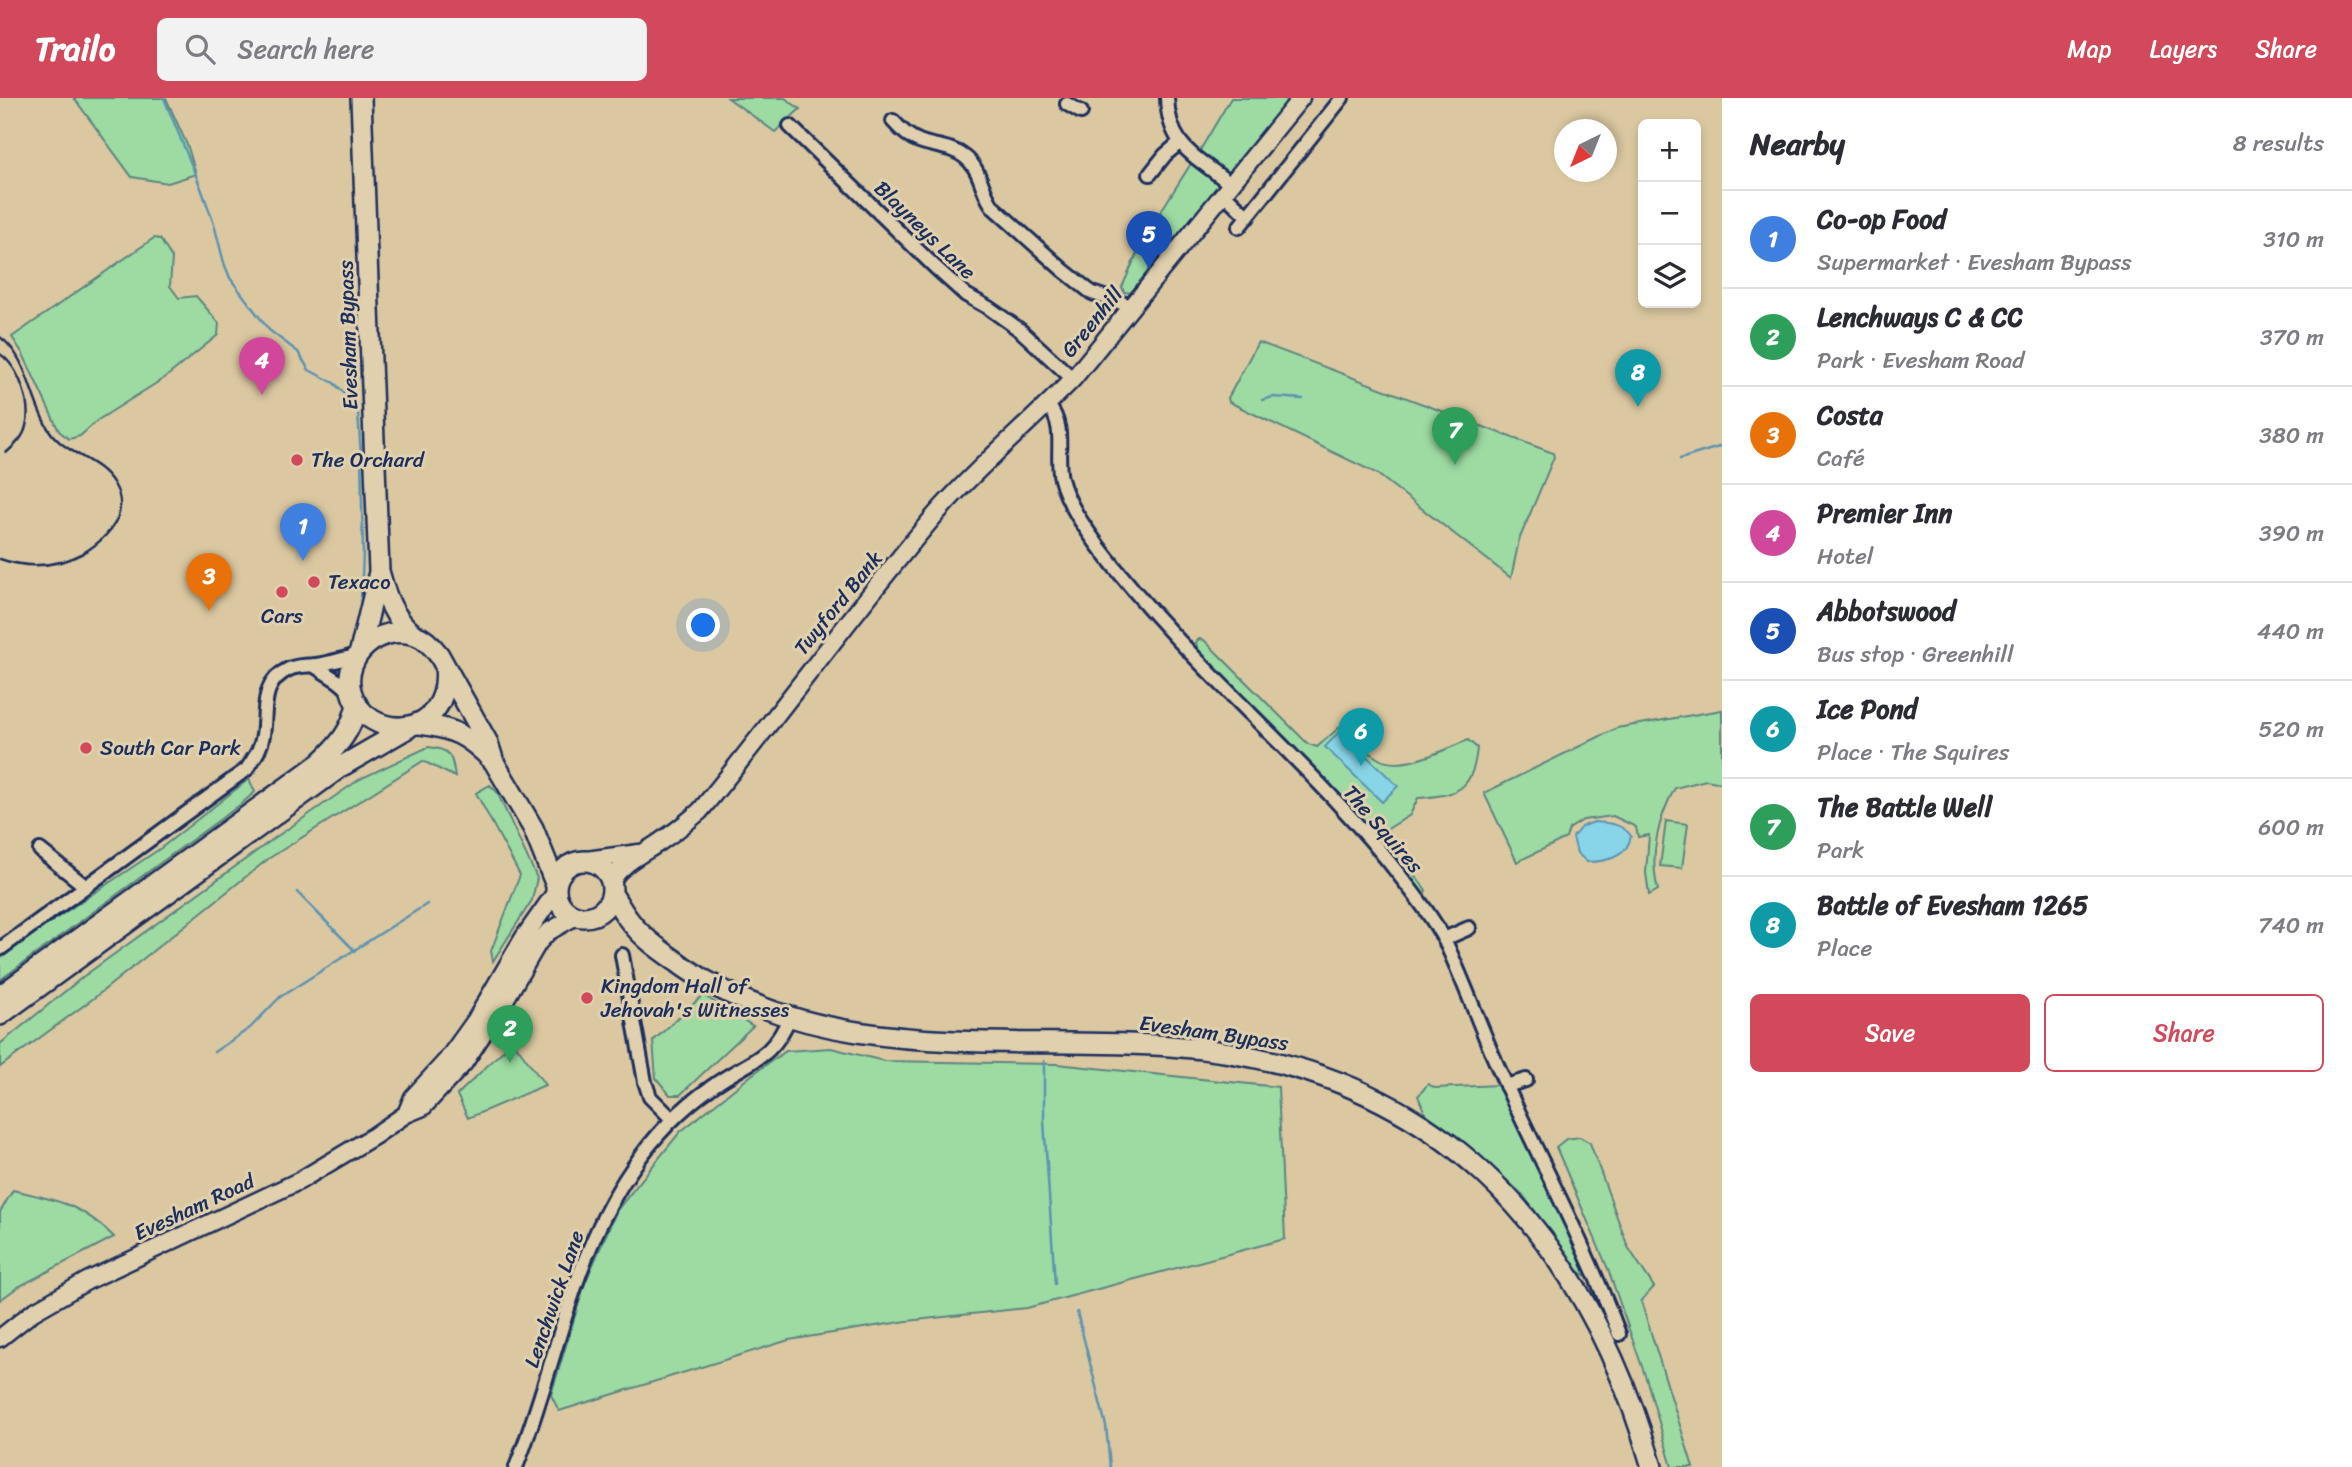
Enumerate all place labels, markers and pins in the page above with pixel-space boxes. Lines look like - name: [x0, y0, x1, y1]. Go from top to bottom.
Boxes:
- pin: 5: [1126, 211, 1172, 269]
- pin: 4: [239, 337, 285, 395]
- pin: 8: [1615, 349, 1661, 407]
- pin: 7: [1432, 407, 1478, 465]
- place label: The Orchard: [311, 441, 426, 479]
- marker: The Orchard: [289, 452, 305, 468]
- pin: 1: [280, 503, 326, 561]
- pin: 3: [186, 553, 232, 611]
- place label: Texaco: [328, 563, 391, 601]
- marker: Texaco: [306, 574, 322, 590]
- marker: Cars: [274, 584, 290, 600]
- place label: Cars: [261, 597, 303, 635]
- pin: 6: [1338, 708, 1384, 766]
- place label: South Car Park: [100, 729, 241, 767]
- marker: South Car Park: [78, 740, 94, 756]
- place label: Kingdom Hall of Jehovah's Witnesses: [600, 967, 789, 1029]
- marker: Kingdom Hall of Jehovah's Witnesses: [579, 990, 595, 1006]
- pin: 2: [487, 1005, 533, 1063]

